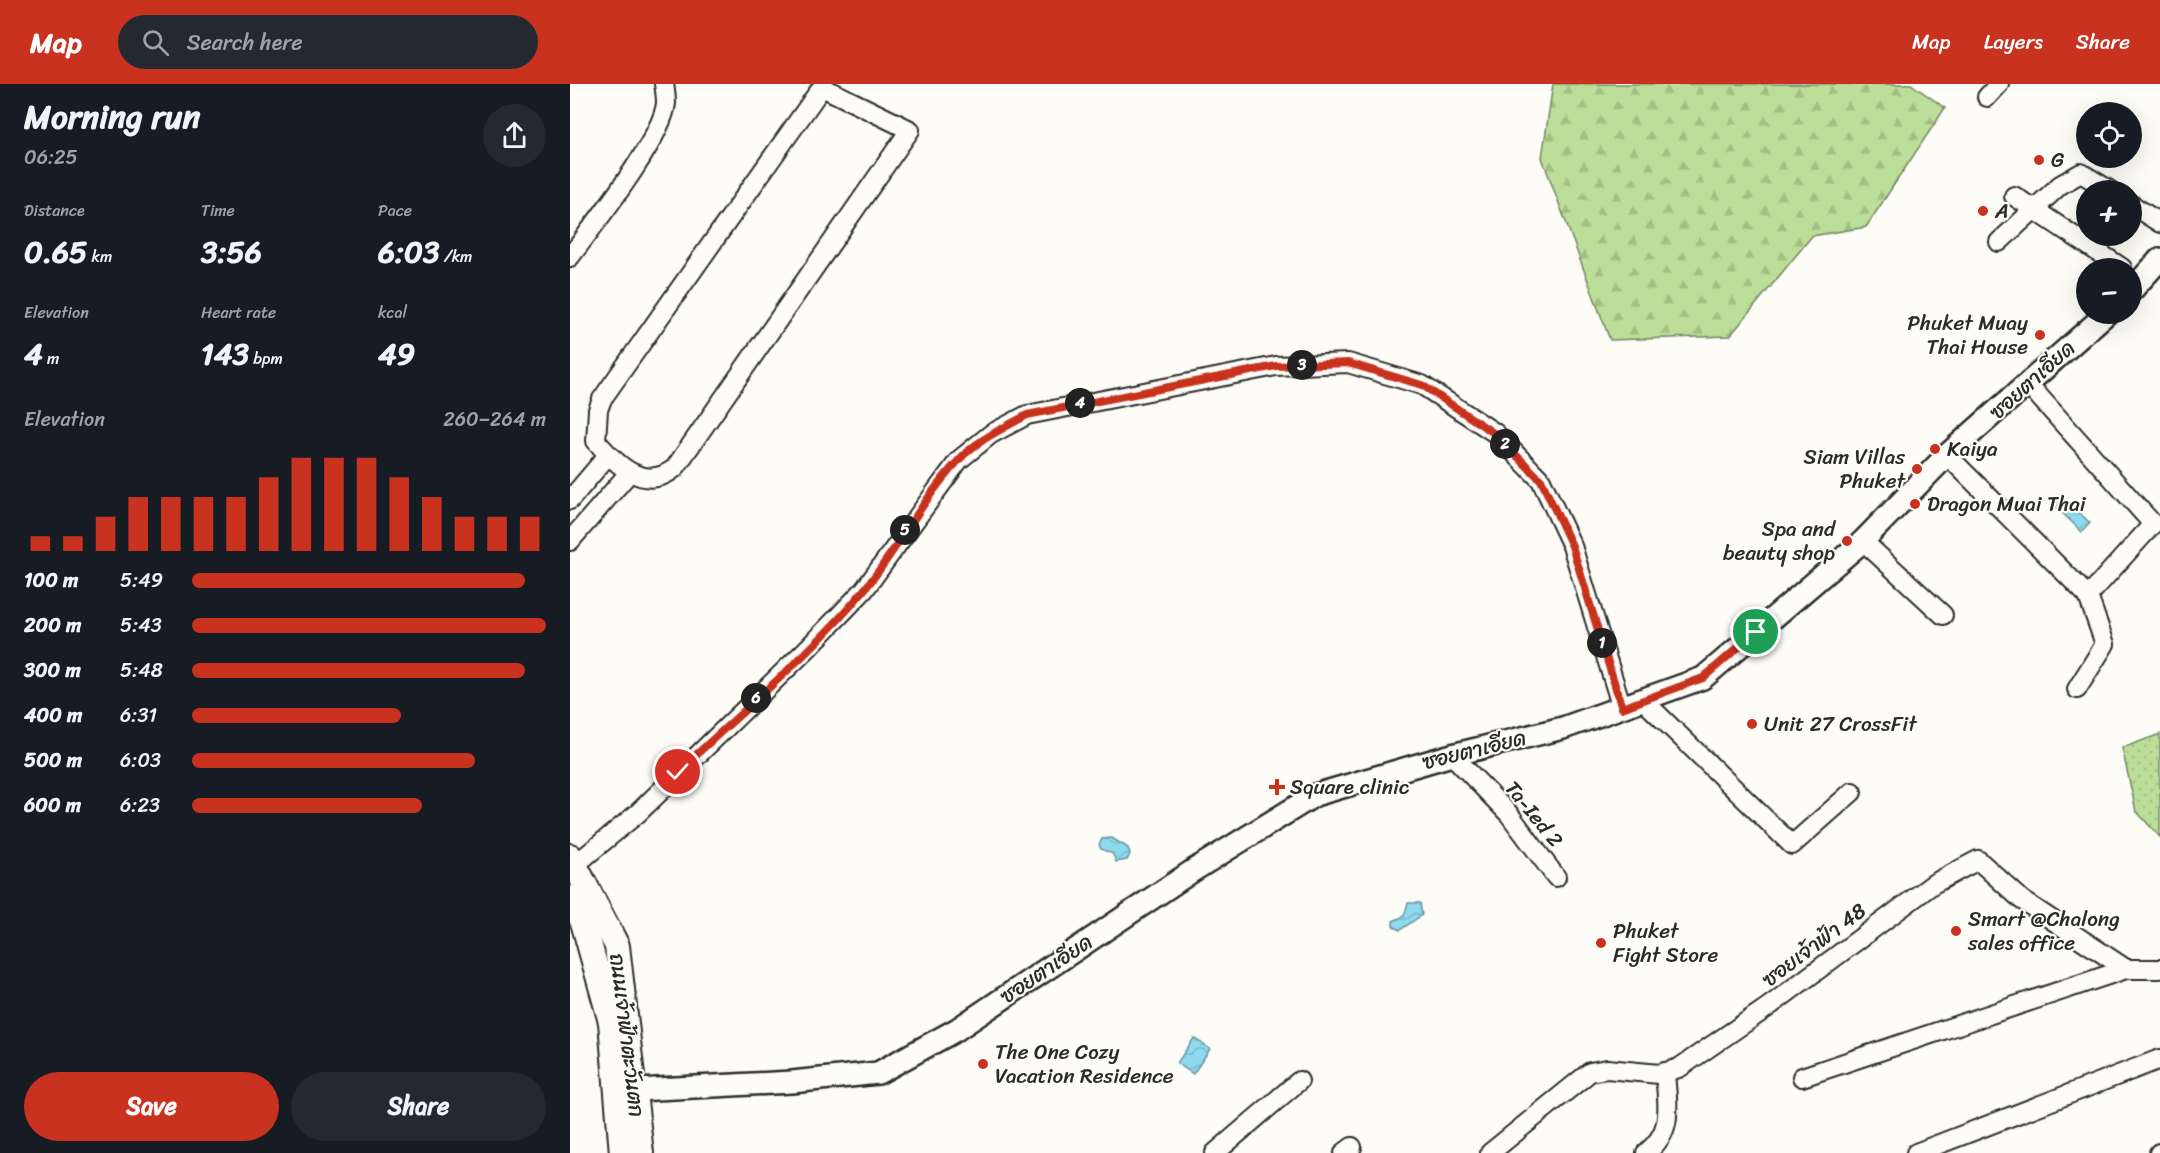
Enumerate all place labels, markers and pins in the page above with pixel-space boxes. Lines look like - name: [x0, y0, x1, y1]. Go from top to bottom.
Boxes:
- place label: G: [2051, 141, 2064, 179]
- marker: G: [2032, 153, 2046, 167]
- place label: A: [1994, 192, 2009, 230]
- marker: A: [1976, 204, 1990, 218]
- place label: Phuket Muay Thai House: [1907, 304, 2028, 366]
- marker: Phuket Muay Thai House: [2033, 328, 2047, 342]
- pin: 3: [1287, 350, 1317, 380]
- pin: 4: [1065, 388, 1095, 418]
- pin: 2: [1490, 429, 1520, 459]
- place label: Kaiya: [1947, 430, 1998, 468]
- place label: Siam Villas Phuket: [1803, 438, 1907, 500]
- marker: Kaiya: [1928, 442, 1942, 456]
- marker: Siam Villas Phuket: [1910, 462, 1924, 476]
- place label: Dragon Muai Thai: [1927, 485, 2087, 523]
- marker: Dragon Muai Thai: [1908, 497, 1922, 511]
- place label: Spa and beauty shop: [1723, 510, 1837, 572]
- pin: 5: [890, 515, 920, 545]
- marker: Spa and beauty shop: [1840, 534, 1854, 548]
- pin: [1730, 606, 1781, 657]
- pin: 1: [1587, 628, 1617, 658]
- pin: 6: [741, 683, 771, 713]
- place label: Unit 27 CrossFit: [1764, 705, 1918, 743]
- marker: Unit 27 CrossFit: [1745, 717, 1759, 731]
- pin: [652, 746, 703, 797]
- place label: Square clinic: [1290, 768, 1410, 806]
- marker: Square clinic: [1268, 778, 1286, 796]
- place label: Smart @Chalong sales office: [1967, 900, 2120, 962]
- place label: Phuket Fight Store: [1613, 912, 1718, 974]
- marker: Smart @Chalong sales office: [1949, 924, 1963, 938]
- marker: Phuket Fight Store: [1594, 936, 1608, 950]
- place label: The One Cozy Vacation Residence: [995, 1033, 1174, 1095]
- marker: The One Cozy Vacation Residence: [976, 1057, 990, 1071]

